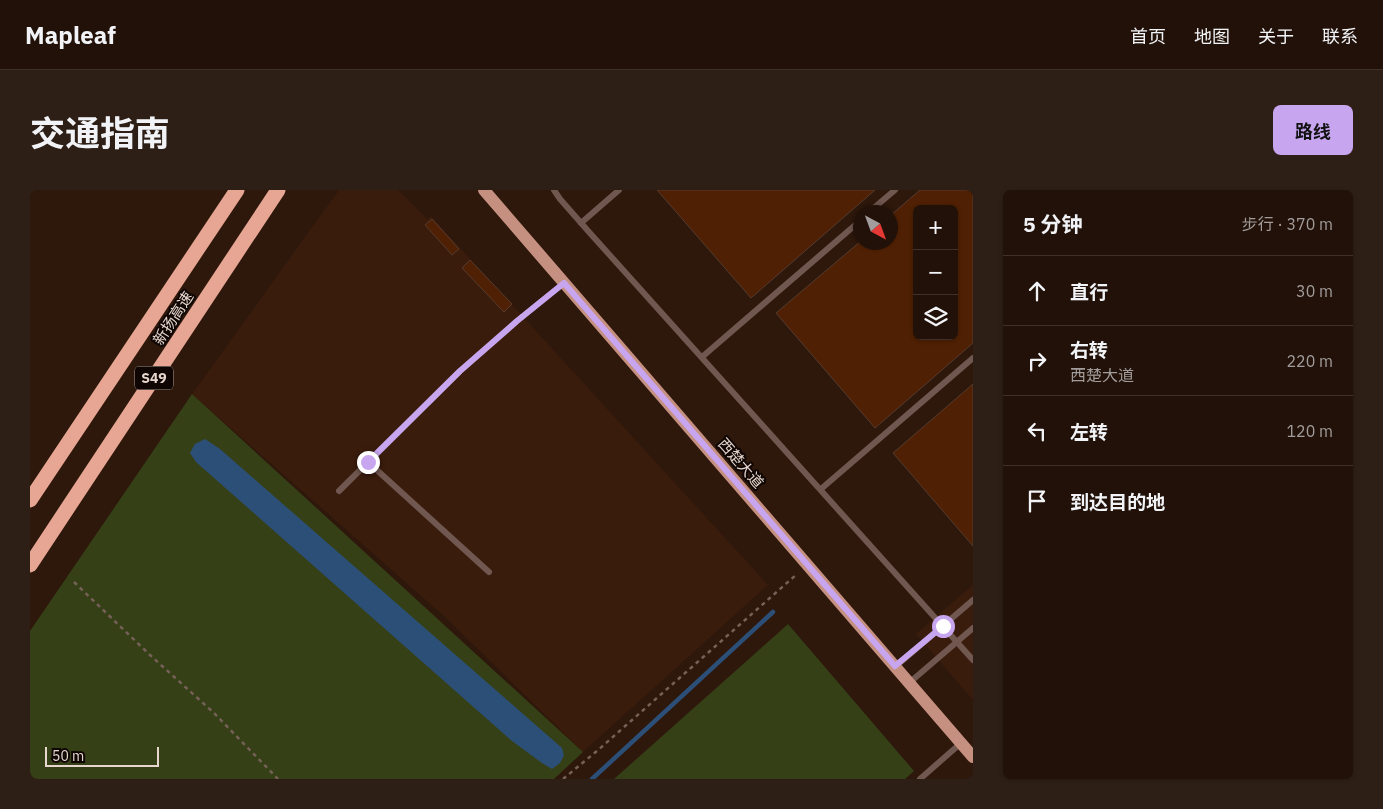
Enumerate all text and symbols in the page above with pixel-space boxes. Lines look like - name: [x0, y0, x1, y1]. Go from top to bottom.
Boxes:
- text: Mapleaf: [25, 19, 116, 51]
- text: 首页: [1130, 25, 1166, 48]
- text: 地图: [1194, 25, 1230, 48]
- text: 关于: [1258, 25, 1294, 48]
- text: 联系: [1322, 25, 1358, 48]
- button: 路线: [1273, 105, 1353, 155]
- text: 交通指南: [30, 110, 170, 156]
- north arrow: [853, 205, 898, 250]
- map controls: [913, 205, 958, 340]
- button: +: [913, 205, 958, 250]
- text: 5 分钟: [1023, 210, 1083, 238]
- text: 步行 · 370 m: [1242, 214, 1333, 234]
- button: −: [913, 250, 958, 295]
- icon: ahead: [1023, 277, 1051, 305]
- text: 直行: [1070, 280, 1108, 304]
- text: 30 m: [1296, 281, 1333, 301]
- street label: 新扬高速: [149, 288, 197, 348]
- button: layers: [913, 295, 958, 340]
- text: 右转: [1070, 338, 1108, 362]
- icon: right: [1023, 347, 1051, 375]
- text: 220 m: [1286, 351, 1333, 371]
- text: 西楚大道: [1070, 365, 1134, 385]
- road number: S49: [135, 367, 173, 390]
- icon: left: [1023, 417, 1051, 445]
- text: 左转: [1070, 420, 1108, 444]
- text: 120 m: [1286, 421, 1333, 441]
- street label: 西楚大道: [714, 434, 768, 492]
- route end: [357, 451, 380, 474]
- icon: arrive: [1023, 487, 1051, 515]
- text: 到达目的地: [1070, 490, 1165, 514]
- route start: [932, 615, 955, 638]
- scale bar: [45, 744, 159, 767]
- text: 50 m: [52, 747, 84, 765]

